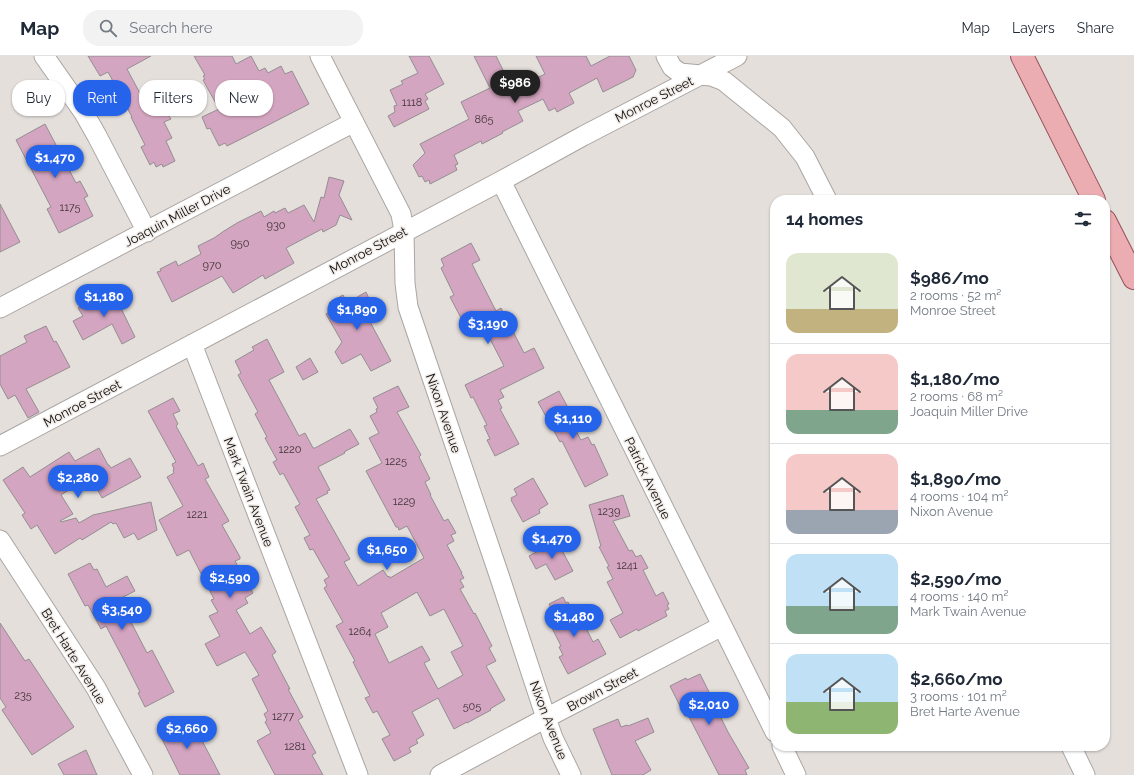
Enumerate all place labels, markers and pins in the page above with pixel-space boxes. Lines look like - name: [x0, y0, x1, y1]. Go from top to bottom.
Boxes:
- pin: $986: [491, 70, 539, 104]
- pin: $1,470: [22, 145, 88, 179]
- pin: $1,180: [71, 284, 137, 318]
- pin: $1,890: [324, 297, 390, 331]
- pin: $3,190: [455, 311, 521, 345]
- pin: $1,110: [540, 406, 606, 440]
- pin: $2,280: [45, 465, 111, 499]
- pin: $1,470: [519, 526, 585, 560]
- pin: $1,650: [354, 537, 420, 571]
- pin: $2,590: [197, 565, 263, 599]
- pin: $3,540: [89, 597, 155, 631]
- pin: $1,480: [541, 604, 607, 638]
- pin: $2,010: [676, 692, 742, 726]
- pin: $2,660: [154, 716, 220, 750]

